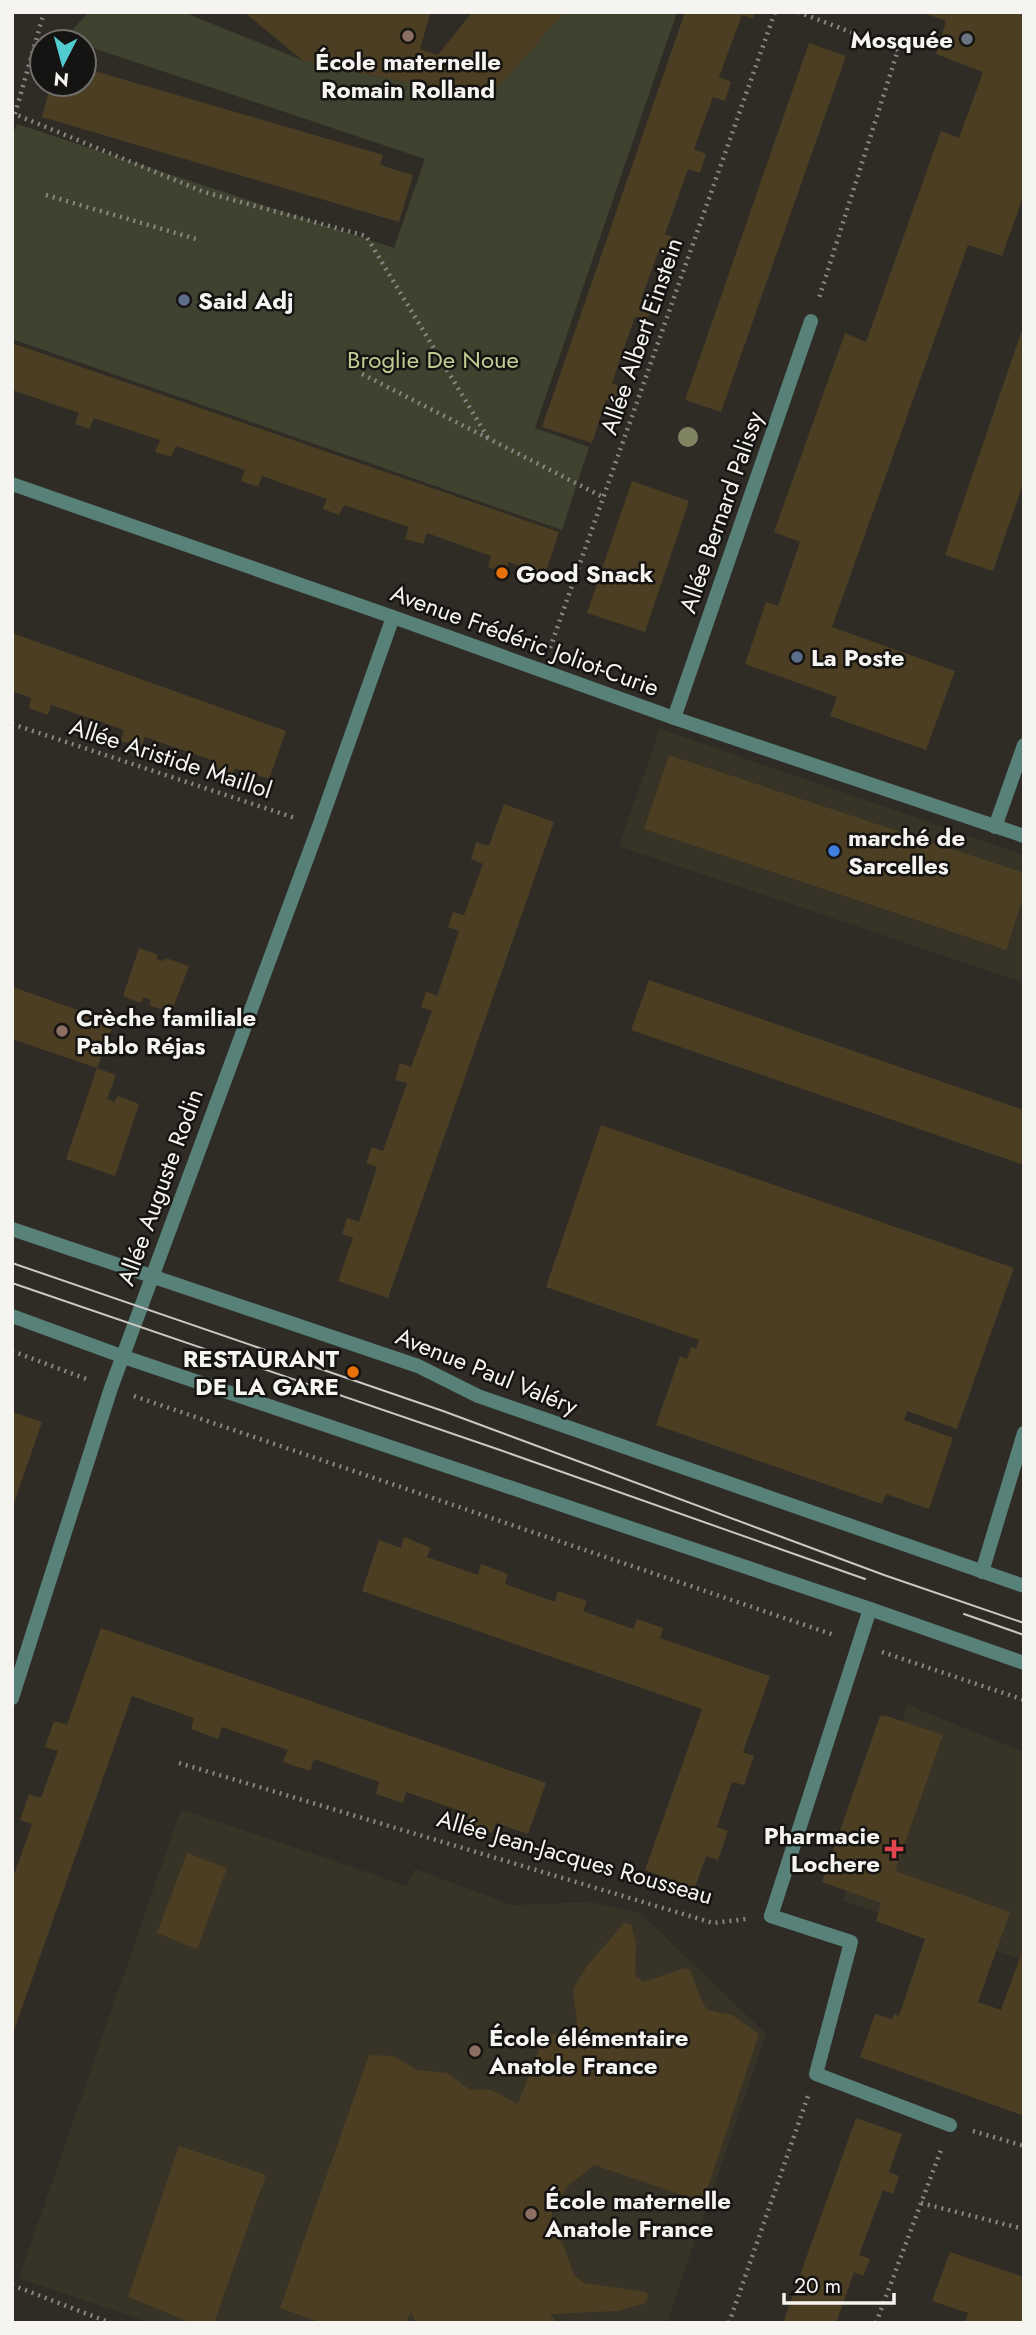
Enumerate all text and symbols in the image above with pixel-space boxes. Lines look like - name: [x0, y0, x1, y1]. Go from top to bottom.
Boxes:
- place label: Mosquée: [850, 22, 953, 57]
- north arrow: [28, 28, 98, 98]
- marker: École maternelle Romain Rolland: [400, 28, 416, 44]
- marker: Mosquée: [959, 31, 975, 47]
- place label: École maternelle Romain Rolland: [315, 44, 501, 107]
- text: N: [52, 65, 70, 94]
- street label: Allée Albert Einstein: [591, 233, 691, 439]
- place label: Said Adj: [198, 283, 294, 318]
- marker: Said Adj: [176, 292, 192, 308]
- park label: Broglie De Noue: [347, 342, 519, 377]
- street label: Allée Bernard Palissy: [670, 406, 772, 618]
- place label: Good Snack: [516, 556, 653, 591]
- marker: Good Snack: [494, 565, 510, 581]
- street label: Avenue Frédéric Joliot-Curie: [386, 575, 664, 705]
- place label: La Poste: [811, 640, 905, 675]
- marker: La Poste: [789, 649, 805, 665]
- street label: Allée Aristide Maillol: [65, 709, 277, 807]
- place label: marché de Sarcelles: [848, 820, 965, 883]
- marker: marché de Sarcelles: [826, 843, 842, 859]
- place label: Crèche familiale Pablo Réjas: [76, 1000, 256, 1063]
- marker: Crèche familiale Pablo Réjas: [54, 1023, 70, 1039]
- street label: Allée Auguste Rodin: [108, 1084, 212, 1290]
- street label: Avenue Paul Valéry: [391, 1319, 584, 1424]
- place label: RESTAURANT DE LA GARE: [183, 1341, 340, 1404]
- marker: RESTAURANT DE LA GARE: [345, 1364, 361, 1380]
- street label: Allée Jean-Jacques Rousseau: [433, 1801, 717, 1913]
- place label: Pharmacie Lochere: [764, 1818, 880, 1881]
- marker: Pharmacie Lochere: [886, 1841, 902, 1857]
- place label: École élémentaire Anatole France: [488, 2020, 689, 2083]
- marker: École élémentaire Anatole France: [467, 2043, 483, 2059]
- place label: École maternelle Anatole France: [544, 2183, 731, 2246]
- marker: École maternelle Anatole France: [523, 2206, 539, 2222]
- scale bar: [784, 2262, 894, 2306]
- text: 20 m: [794, 2271, 841, 2301]

